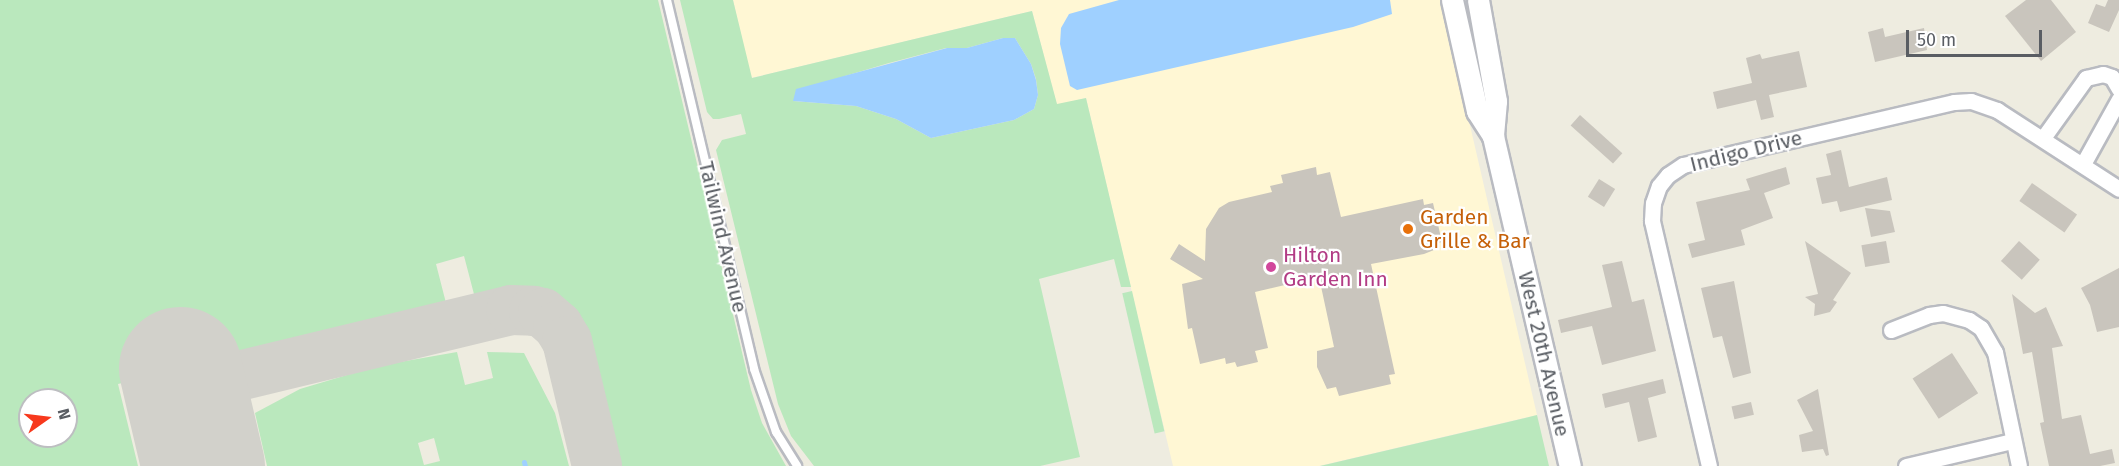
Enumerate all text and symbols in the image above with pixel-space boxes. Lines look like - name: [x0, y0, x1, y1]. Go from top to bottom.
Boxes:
- scale bar: [1909, 18, 2046, 56]
- text: 50 m: [1917, 29, 1956, 51]
- street label: Indigo Drive: [1687, 125, 1805, 177]
- street label: Tailwind Avenue: [693, 159, 753, 315]
- place label: Garden Grille & Bar: [1420, 204, 1530, 254]
- marker: Garden Grille & Bar: [1401, 222, 1415, 236]
- place label: Hilton Garden Inn: [1283, 242, 1388, 292]
- marker: Hilton Garden Inn: [1264, 260, 1278, 274]
- street label: West 20th Avenue: [1513, 269, 1575, 439]
- north arrow: [18, 388, 78, 448]
- text: N: [54, 407, 75, 421]

